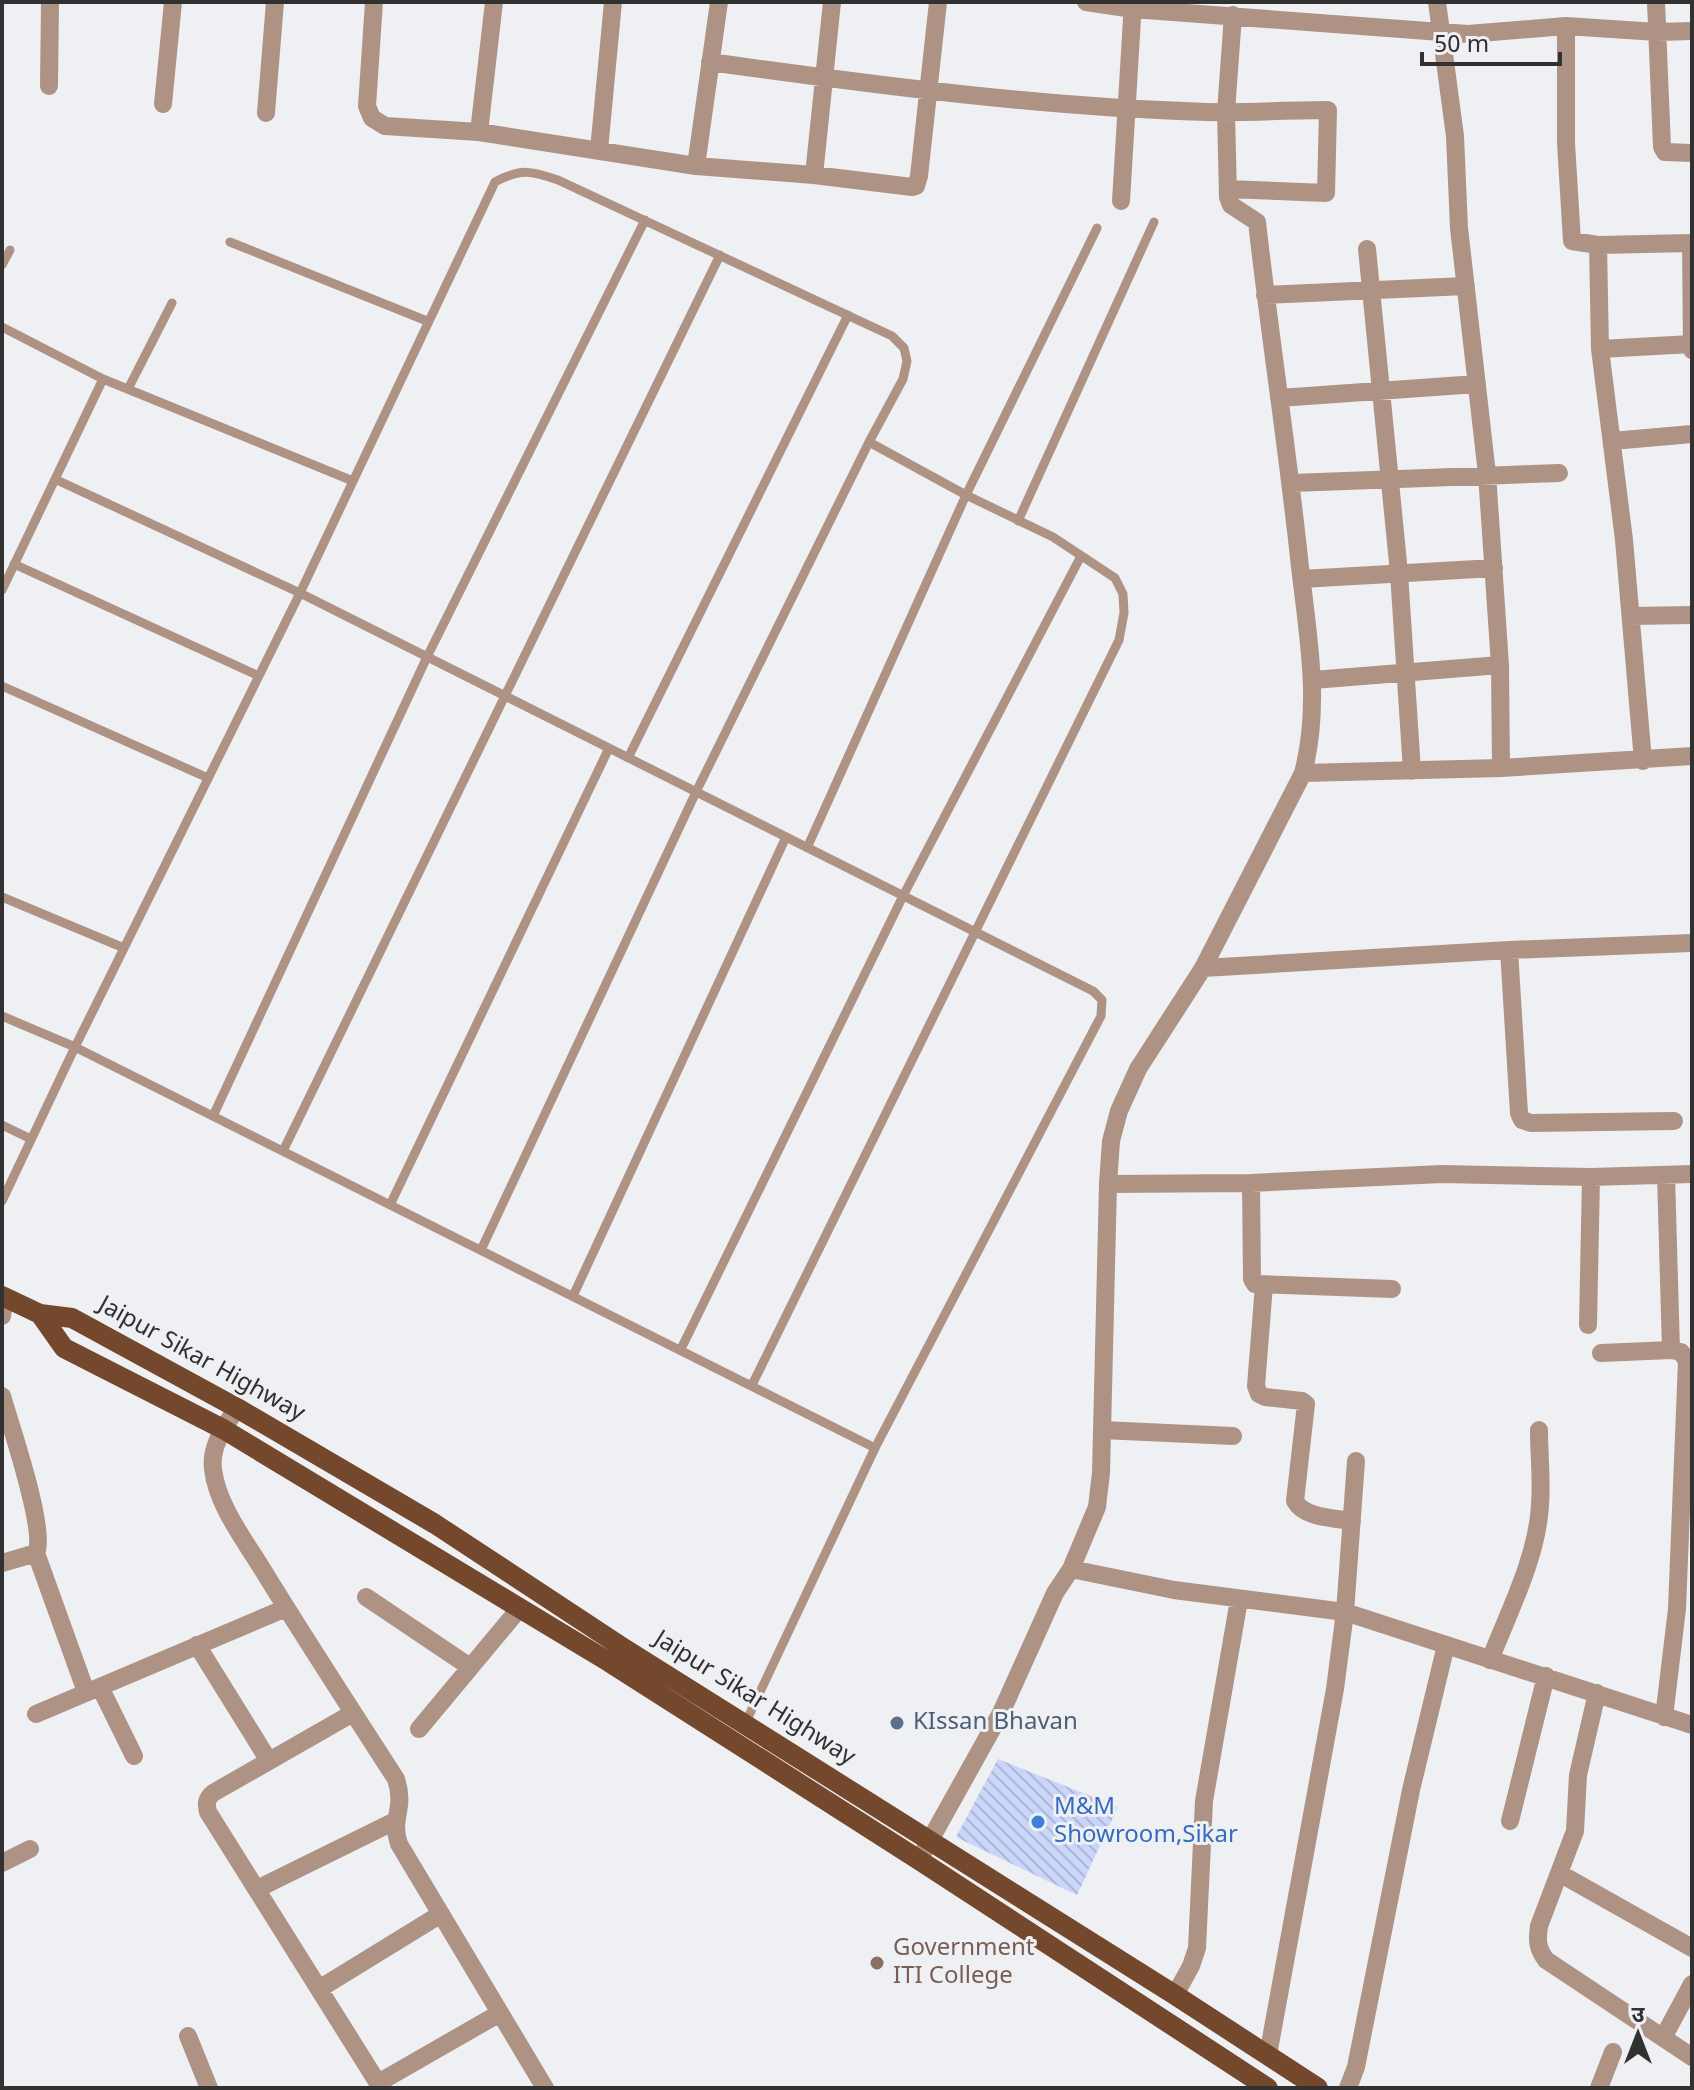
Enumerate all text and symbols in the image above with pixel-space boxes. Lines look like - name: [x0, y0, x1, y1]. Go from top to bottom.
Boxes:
- scale bar: [1422, 16, 1560, 66]
- text: 50 m: [1434, 30, 1489, 62]
- street label: Jaipur Sikar Highway: [90, 1289, 311, 1431]
- street label: Jaipur Sikar Highway: [645, 1623, 861, 1774]
- place label: KIssan Bhavan: [913, 1707, 1078, 1739]
- marker: KIssan Bhavan: [888, 1714, 906, 1732]
- place label: M&M Showroom,Sikar: [1054, 1792, 1238, 1852]
- marker: M&M Showroom,Sikar: [1029, 1813, 1047, 1831]
- place label: Government ITI College: [893, 1933, 1035, 1993]
- marker: Government ITI College: [868, 1954, 886, 1972]
- north arrow: [1598, 1994, 1678, 2074]
- text: उ: [1632, 2002, 1646, 2031]

